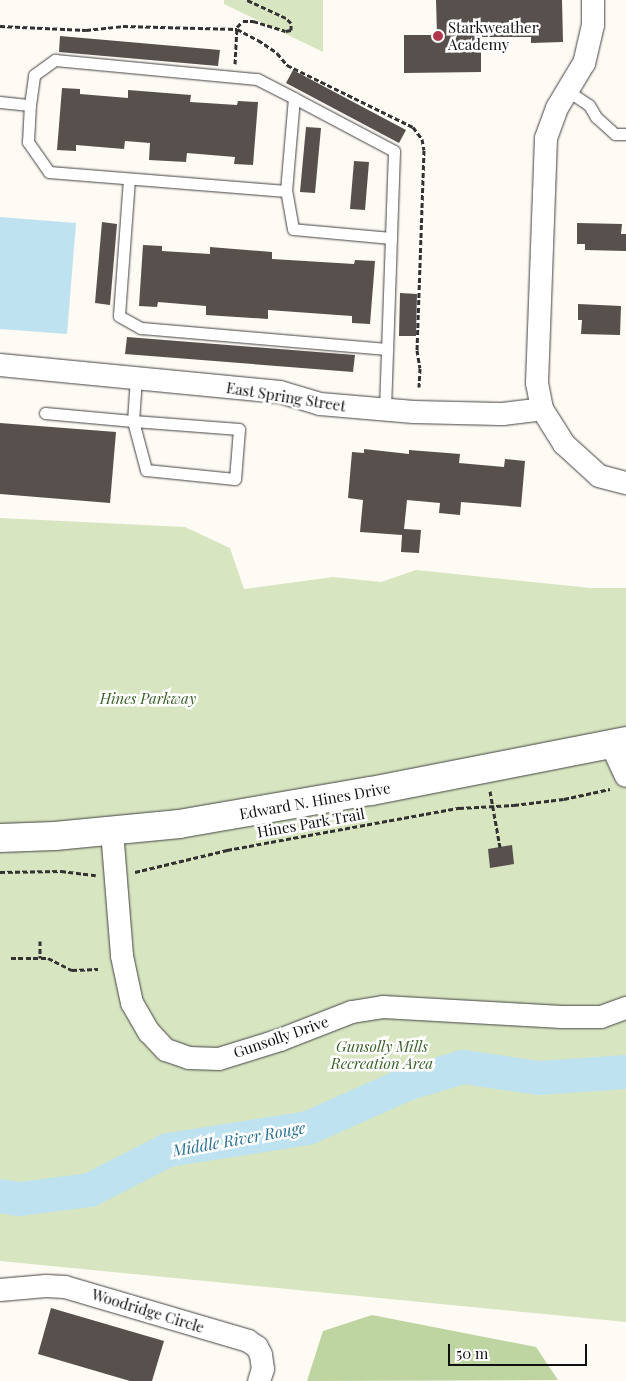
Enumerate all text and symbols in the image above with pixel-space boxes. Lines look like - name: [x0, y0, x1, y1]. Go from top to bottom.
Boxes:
- place label: Starkweather Academy: [448, 18, 538, 53]
- marker: Starkweather Academy: [432, 30, 444, 42]
- street label: East Spring Street: [225, 379, 347, 415]
- park label: Hines Parkway: [100, 690, 196, 708]
- street label: Edward N. Hines Drive: [238, 779, 392, 823]
- street label: Hines Park Trail: [256, 805, 366, 841]
- street label: Gunsolly Drive: [231, 1012, 331, 1062]
- park label: Gunsolly Mills Recreation Area: [331, 1037, 433, 1072]
- water label: Middle River Rouge: [171, 1118, 307, 1160]
- street label: Woodridge Circle: [90, 1285, 206, 1337]
- scale bar: [451, 1334, 590, 1366]
- text: 50 m: [456, 1343, 488, 1363]

